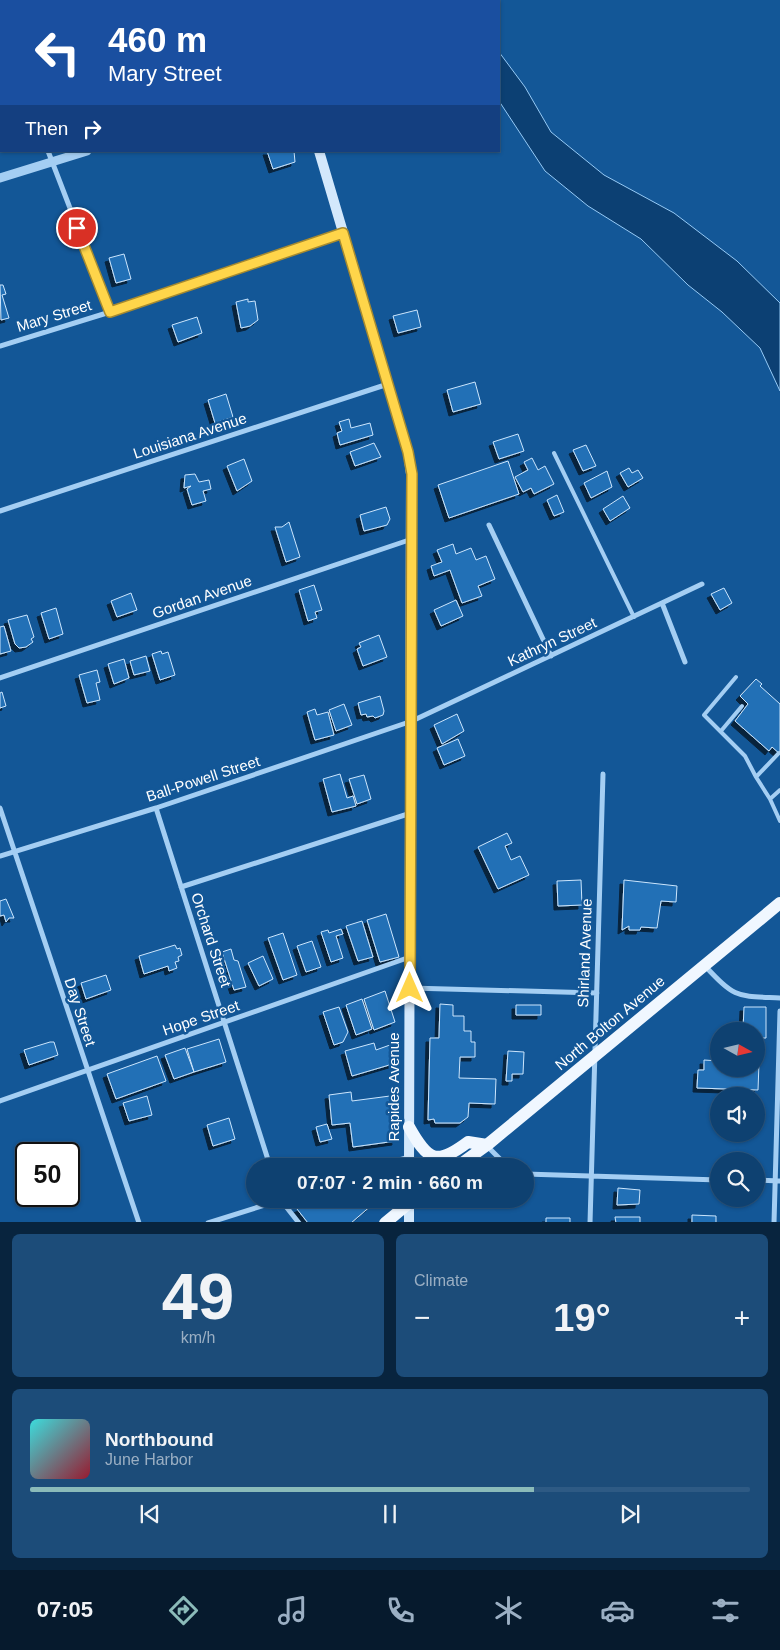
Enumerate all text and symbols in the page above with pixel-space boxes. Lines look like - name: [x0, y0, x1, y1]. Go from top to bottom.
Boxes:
- icon: left: [25, 20, 90, 85]
- text: 460 m: [108, 20, 207, 59]
- text: Mary Street: [108, 61, 222, 86]
- icon: right: [78, 115, 106, 143]
- text: Then: [25, 118, 68, 139]
- pin: [56, 207, 98, 249]
- icon: arrive: [63, 214, 91, 242]
- street label: Mary Street: [14, 296, 94, 335]
- street label: Louisiana Avenue: [131, 409, 249, 462]
- street label: Gordan Avenue: [150, 572, 254, 621]
- street label: Kathryn Street: [505, 613, 600, 670]
- street label: Ball-Powell Street: [144, 752, 263, 805]
- street label: Orchard Street: [188, 890, 235, 990]
- street label: Shirland Avenue: [574, 898, 595, 1008]
- position arrow: [383, 961, 435, 1013]
- street label: North Bolton Avenue: [552, 972, 668, 1073]
- street label: Day Street: [61, 976, 100, 1049]
- street label: Hope Street: [160, 996, 242, 1039]
- north arrow: [710, 1022, 765, 1078]
- map controls: [710, 1022, 765, 1207]
- street label: Rapides Avenue: [385, 1033, 402, 1141]
- button: sound: [710, 1087, 765, 1142]
- speed limit sign: 50: [15, 1142, 80, 1207]
- button: search: [710, 1152, 765, 1207]
- text: 07:07 · 2 min · 660 m: [297, 1172, 483, 1193]
- text: 49: [162, 1260, 234, 1333]
- text: Climate: [414, 1272, 468, 1289]
- text: 19°: [553, 1297, 611, 1339]
- text: −: [414, 1302, 430, 1333]
- text: +: [734, 1302, 750, 1333]
- text: km/h: [181, 1329, 215, 1346]
- text: Northbound: [105, 1429, 214, 1450]
- text: June Harbor: [105, 1451, 193, 1468]
- icon: previous: [136, 1500, 164, 1528]
- icon: pause: [376, 1500, 404, 1528]
- icon: next: [616, 1500, 644, 1528]
- icon: directions: [166, 1593, 201, 1628]
- icon: music: [275, 1593, 310, 1628]
- icon: phone: [383, 1593, 418, 1628]
- icon: climate: [491, 1593, 526, 1628]
- icon: car: [600, 1593, 635, 1628]
- icon: filters: [708, 1593, 743, 1628]
- text: 07:05: [37, 1597, 93, 1622]

